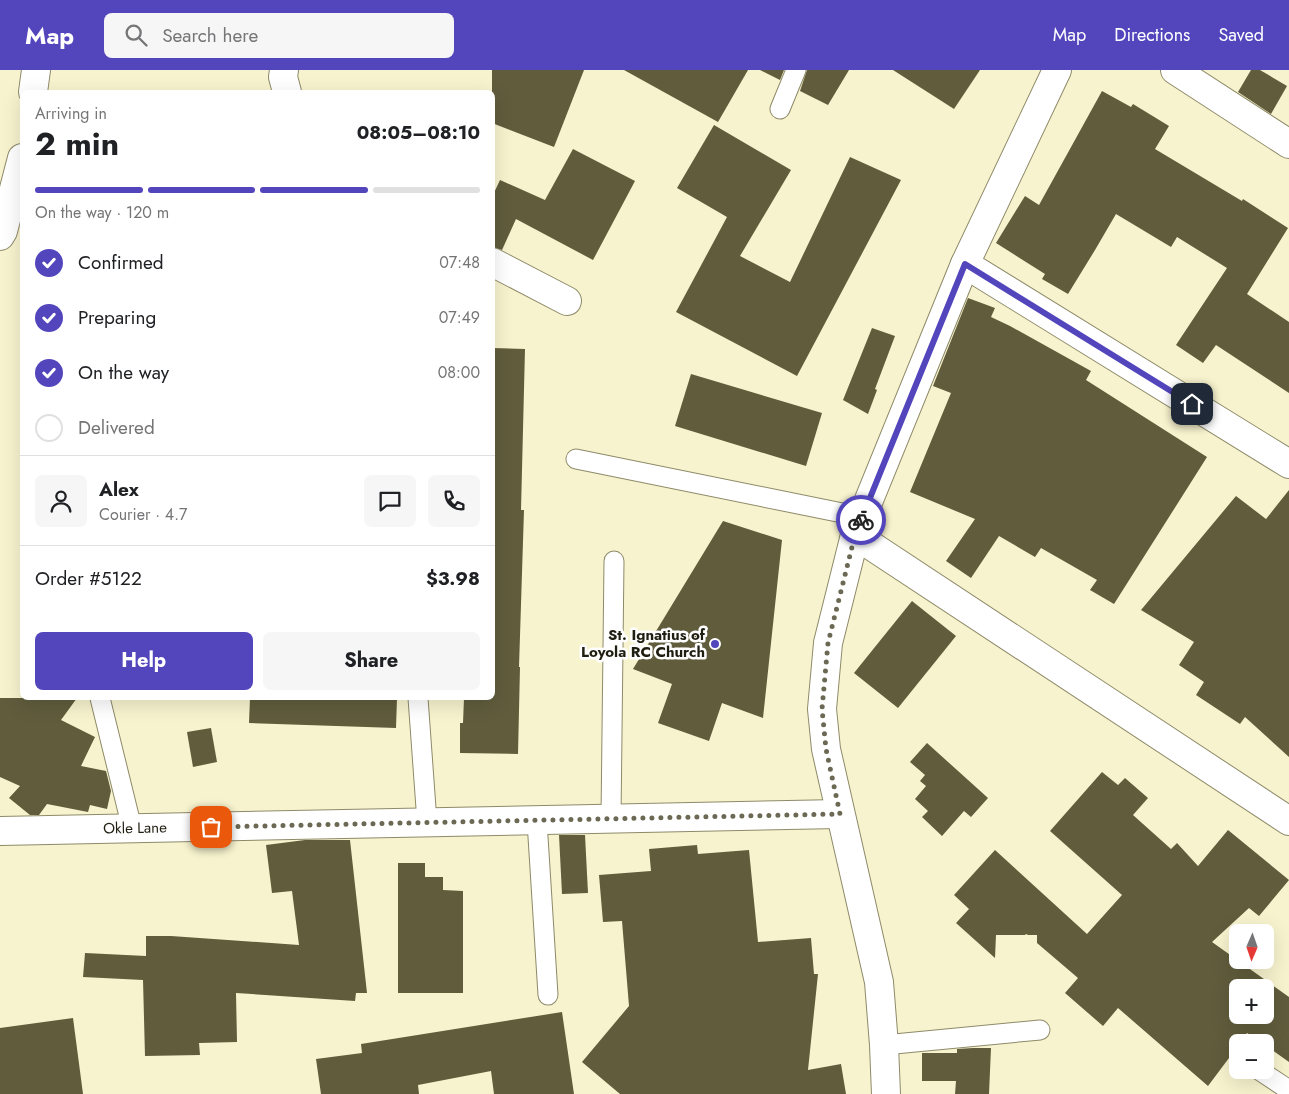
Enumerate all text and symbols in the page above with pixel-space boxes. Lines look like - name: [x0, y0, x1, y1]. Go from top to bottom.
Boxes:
- search box: [104, 13, 454, 58]
- text: Map: [25, 18, 74, 53]
- icon: search: [122, 21, 150, 49]
- text: Search here: [162, 22, 258, 49]
- text: Map: [1053, 22, 1086, 48]
- text: Directions: [1114, 22, 1190, 48]
- text: Saved: [1218, 22, 1264, 48]
- text: Arriving in: [35, 102, 107, 125]
- text: 08:05–08:10: [357, 119, 480, 146]
- text: 2 min: [35, 121, 119, 167]
- text: On the way · 120 m: [35, 201, 169, 224]
- icon: check: [35, 249, 63, 277]
- text: Confirmed: [78, 249, 164, 276]
- text: 07:48: [439, 251, 480, 274]
- icon: check: [35, 304, 63, 332]
- text: Preparing: [78, 304, 156, 331]
- text: 07:49: [439, 306, 480, 329]
- icon: check: [35, 359, 63, 387]
- text: On the way: [78, 359, 169, 386]
- text: 08:00: [438, 361, 480, 384]
- pin: [1171, 383, 1213, 425]
- icon: home: [1178, 390, 1206, 418]
- text: Delivered: [78, 414, 155, 441]
- button: person: [35, 475, 87, 527]
- button: chat: [364, 475, 416, 527]
- button: phone: [428, 475, 480, 527]
- text: Alex: [99, 476, 139, 503]
- courier: [836, 495, 886, 545]
- text: Courier · 4.7: [99, 503, 187, 526]
- icon: bike: [847, 506, 875, 534]
- text: Order #5122: [35, 565, 142, 592]
- text: $3.98: [426, 565, 480, 592]
- place label: St. Ignatius of Loyola RC Church: [581, 624, 706, 663]
- button: Help: [35, 632, 253, 690]
- button: Share: [263, 632, 480, 690]
- marker: St. Ignatius of Loyola RC Church: [709, 638, 721, 650]
- pin: [190, 806, 232, 848]
- icon: bag: [197, 813, 225, 841]
- street label: Okle Lane: [103, 816, 167, 840]
- north arrow: [1229, 924, 1274, 969]
- map controls: [1229, 924, 1274, 1079]
- button: +: [1229, 979, 1274, 1024]
- button: −: [1229, 1034, 1274, 1079]

